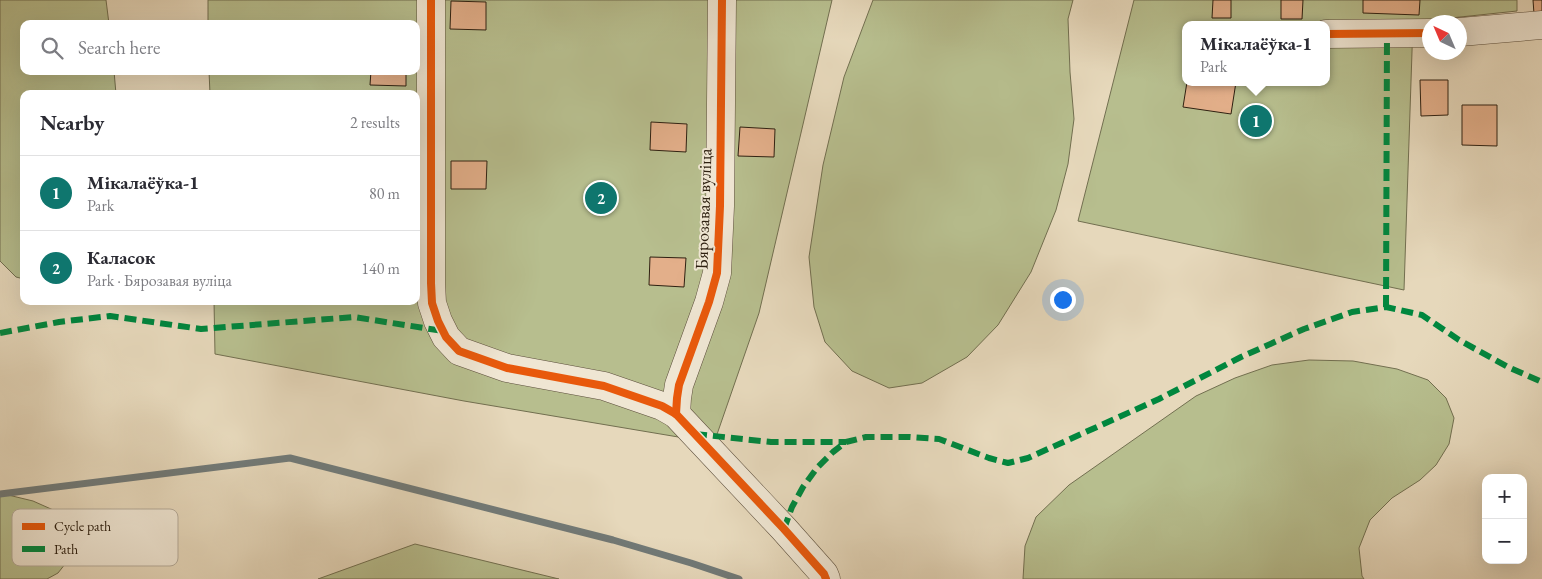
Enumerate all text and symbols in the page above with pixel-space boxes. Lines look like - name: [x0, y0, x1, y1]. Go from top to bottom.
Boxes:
- north arrow: [1422, 15, 1467, 60]
- search box: [20, 20, 420, 75]
- popup: [1182, 21, 1330, 86]
- text: Мікалаёўка-1: [1200, 31, 1312, 56]
- icon: search: [38, 34, 66, 62]
- text: Search here: [78, 35, 160, 60]
- text: Park: [1200, 56, 1227, 77]
- pin: 1: [1240, 102, 1272, 140]
- text: Nearby: [40, 109, 104, 136]
- text: 2 results: [350, 112, 400, 133]
- street label: Бярозавая вуліца: [689, 147, 717, 270]
- text: Мікалаёўка-1: [87, 170, 199, 195]
- pin: 2: [585, 179, 617, 217]
- text: 1: [52, 183, 60, 204]
- text: 80 m: [369, 183, 400, 204]
- text: Park: [87, 195, 114, 216]
- text: Каласок: [87, 245, 155, 270]
- text: 2: [52, 258, 60, 279]
- text: 140 m: [361, 258, 400, 279]
- text: Park · Бярозавая вуліца: [87, 270, 232, 291]
- your location: [1050, 287, 1076, 313]
- map controls: [1482, 474, 1527, 564]
- button: +: [1482, 474, 1527, 519]
- legend: [12, 509, 178, 566]
- text: Cycle path: [54, 517, 111, 535]
- button: −: [1482, 519, 1527, 564]
- text: Path: [54, 540, 78, 558]

